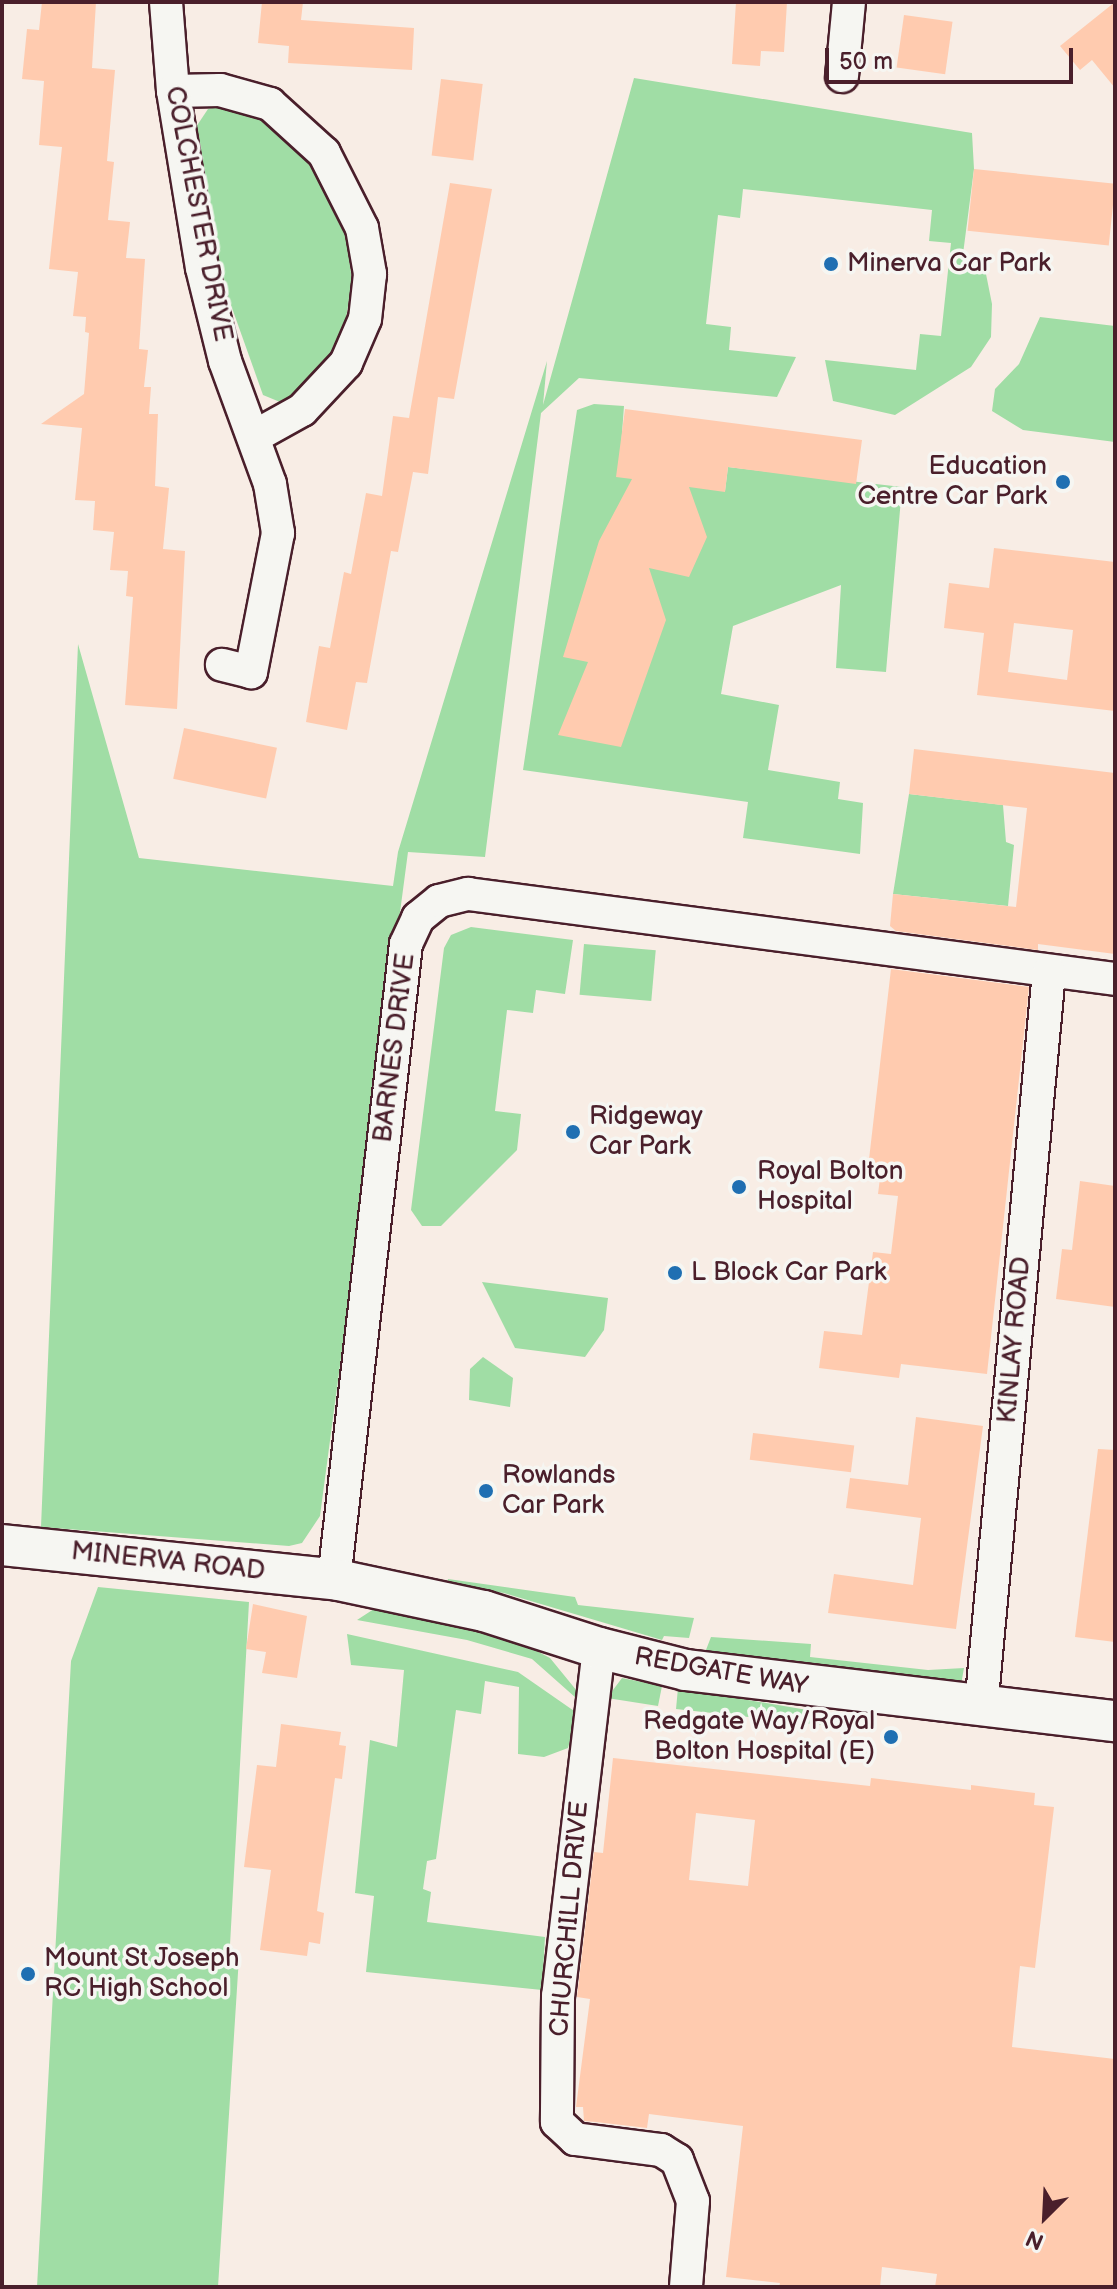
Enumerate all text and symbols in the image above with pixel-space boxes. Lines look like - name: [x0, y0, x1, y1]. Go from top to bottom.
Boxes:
- scale bar: [829, 32, 1077, 82]
- text: 50 m: [839, 47, 893, 76]
- street label: COLCHESTER DRIVE: [158, 84, 238, 344]
- place label: Minerva Car Park: [847, 248, 1051, 280]
- marker: Minerva Car Park: [822, 255, 840, 273]
- place label: Education Centre Car Park: [857, 451, 1047, 512]
- marker: Education Centre Car Park: [1054, 473, 1072, 491]
- street label: BARNES DRIVE: [368, 952, 422, 1144]
- place label: Ridgeway Car Park: [589, 1101, 703, 1162]
- marker: Ridgeway Car Park: [564, 1123, 582, 1141]
- place label: Royal Bolton Hospital: [757, 1156, 904, 1218]
- marker: Royal Bolton Hospital: [728, 1176, 750, 1198]
- street label: KINLAY ROAD: [992, 1255, 1038, 1425]
- place label: L Block Car Park: [691, 1257, 887, 1289]
- marker: L Block Car Park: [666, 1264, 684, 1282]
- place label: Rowlands Car Park: [502, 1460, 615, 1522]
- marker: Rowlands Car Park: [477, 1482, 495, 1500]
- street label: MINERVA ROAD: [70, 1536, 266, 1588]
- street label: REDGATE WAY: [631, 1641, 811, 1703]
- place label: Redgate Way/Royal Bolton Hospital (E): [642, 1706, 875, 1768]
- marker: Redgate Way/Royal Bolton Hospital (E): [882, 1728, 900, 1746]
- street label: CHURCHILL DRIVE: [544, 1800, 596, 2038]
- place label: Mount St Joseph RC High School: [44, 1943, 241, 2004]
- marker: Mount St Joseph RC High School: [19, 1965, 37, 1983]
- north arrow: [1005, 2177, 1085, 2257]
- text: N: [1022, 2224, 1048, 2255]

